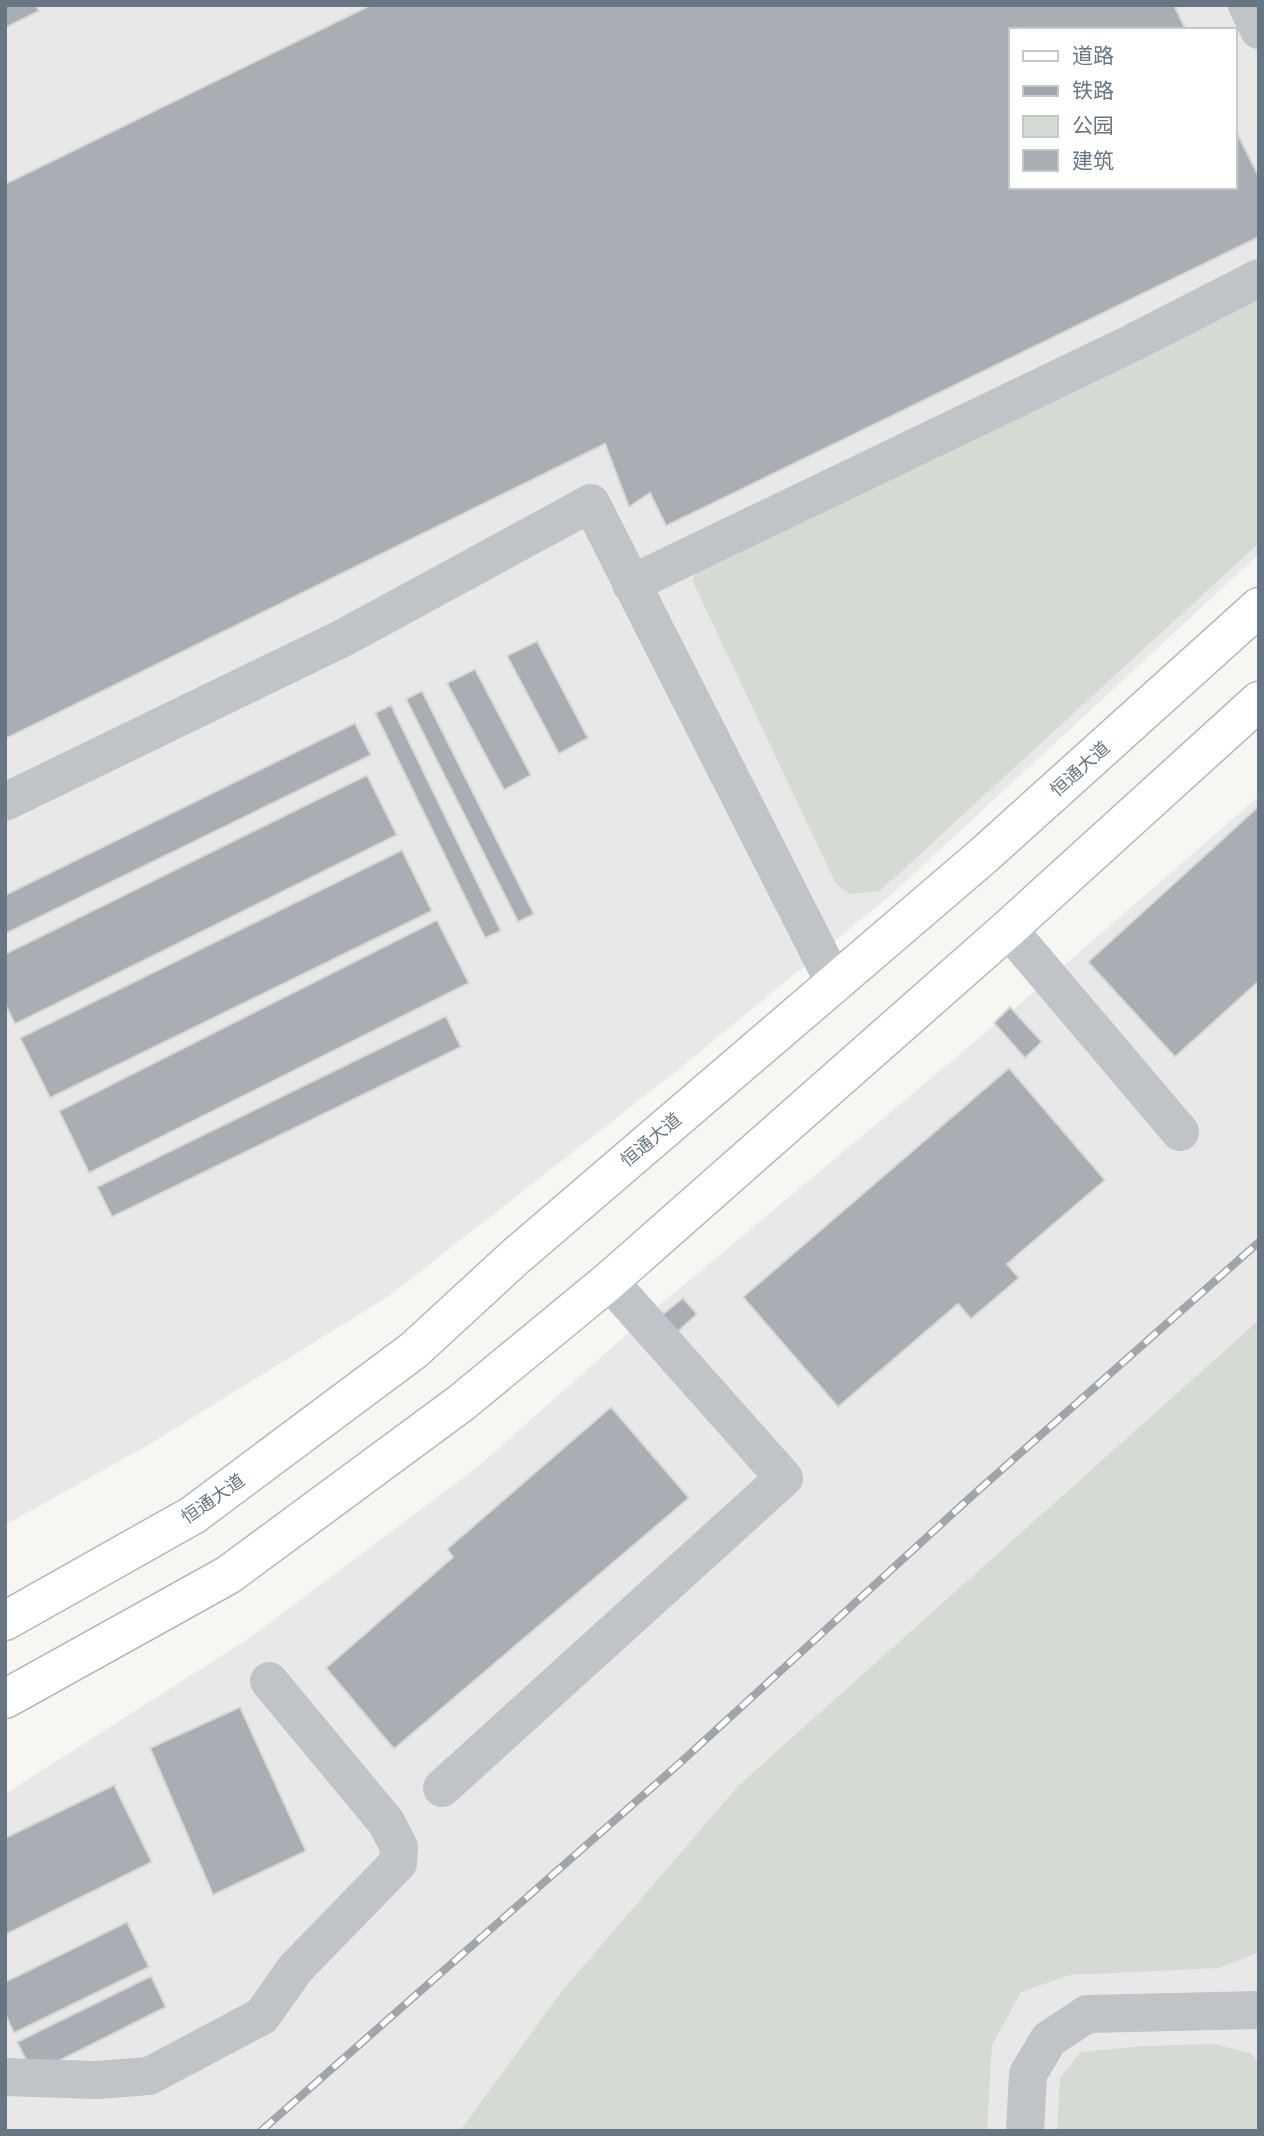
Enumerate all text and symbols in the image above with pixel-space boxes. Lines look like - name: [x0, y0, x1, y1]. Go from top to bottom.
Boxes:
- legend: [1009, 28, 1236, 189]
- text: 道路: [1072, 43, 1114, 69]
- text: 铁路: [1072, 78, 1114, 104]
- text: 公园: [1072, 113, 1114, 139]
- text: 建筑: [1072, 148, 1114, 174]
- street label: 恒通大道: [1046, 737, 1114, 801]
- street label: 恒通大道: [616, 1108, 686, 1172]
- street label: 恒通大道: [177, 1469, 249, 1529]

